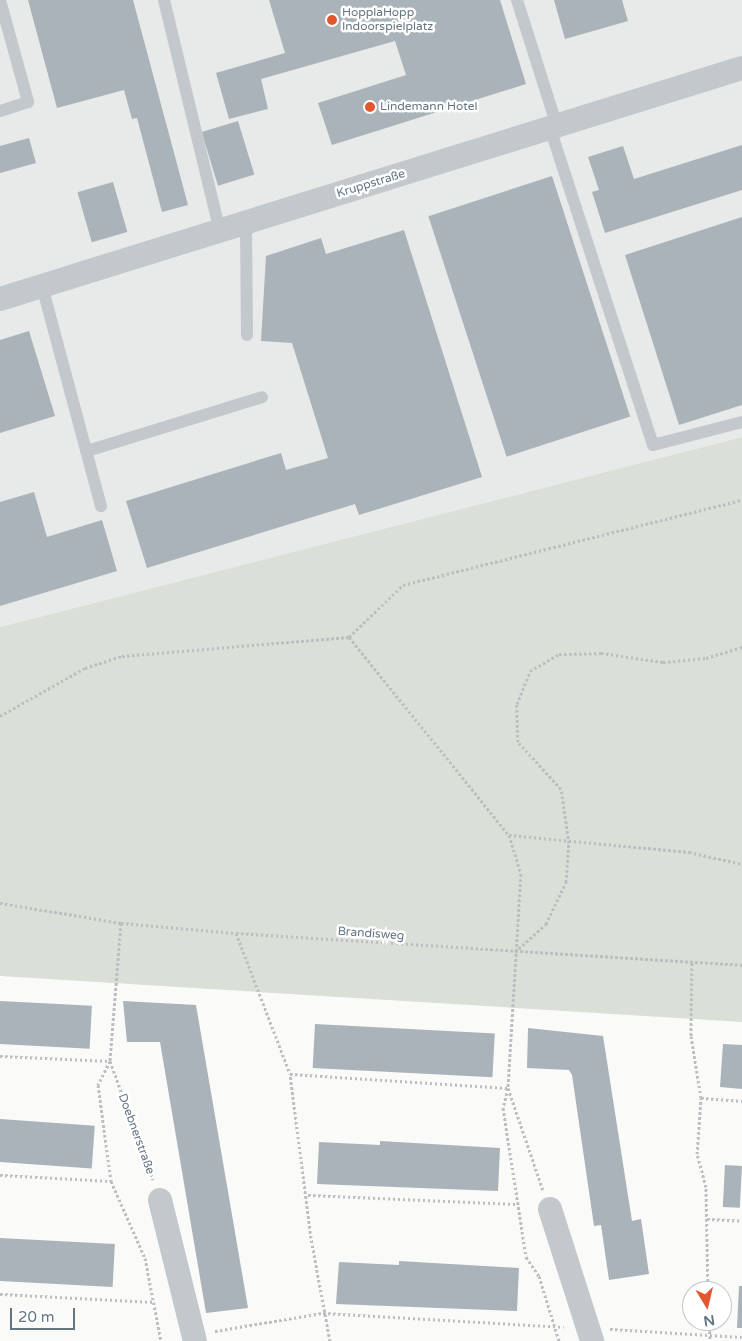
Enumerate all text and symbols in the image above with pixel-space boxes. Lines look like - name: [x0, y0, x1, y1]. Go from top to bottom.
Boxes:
- place label: HopplaHopp Indoorspielplatz: [342, 6, 433, 34]
- marker: HopplaHopp Indoorspielplatz: [326, 14, 338, 26]
- place label: Lindemann Hotel: [380, 100, 477, 114]
- marker: Lindemann Hotel: [364, 101, 376, 113]
- street label: Kruppstraße: [335, 167, 407, 201]
- street label: Brandisweg: [337, 924, 405, 944]
- street label: Doebnerstraße: [115, 1092, 157, 1176]
- north arrow: [682, 1281, 732, 1331]
- scale bar: [12, 1298, 78, 1330]
- text: 20 m: [18, 1308, 55, 1326]
- text: N: [702, 1311, 716, 1330]

